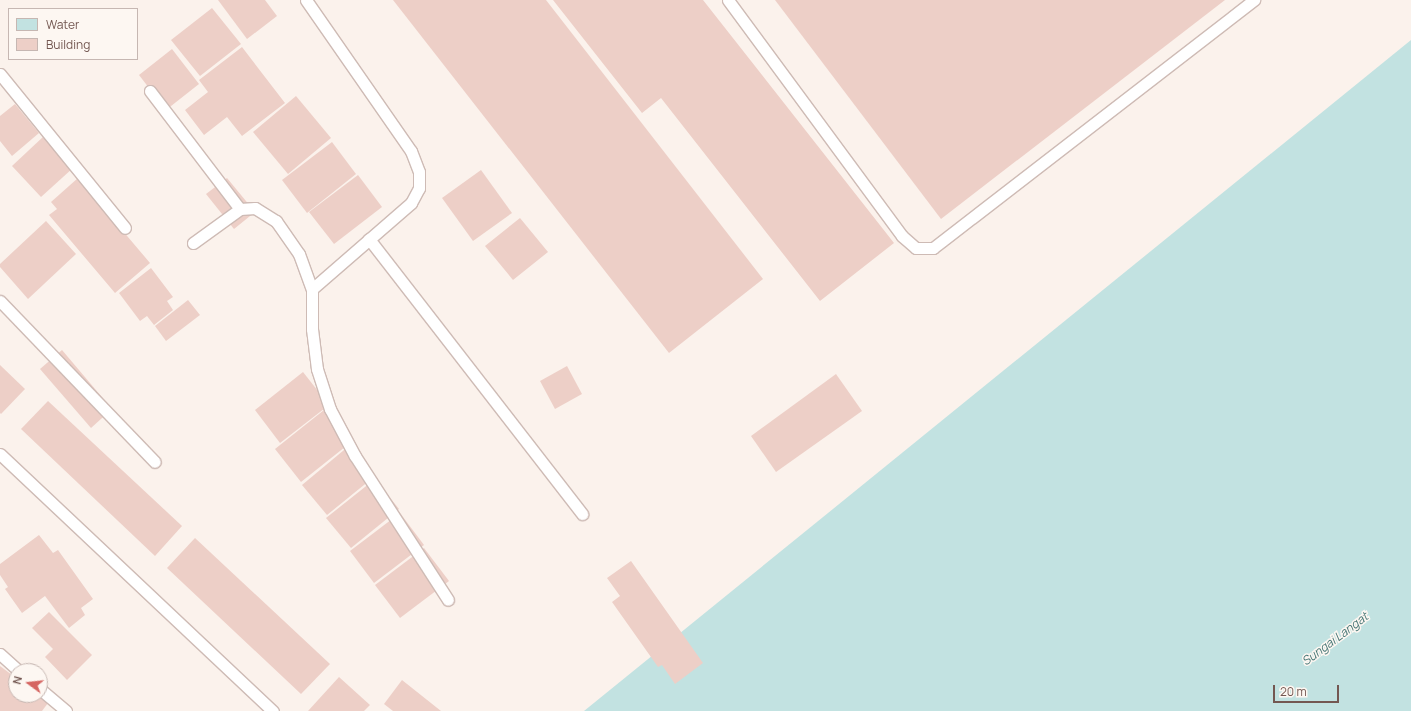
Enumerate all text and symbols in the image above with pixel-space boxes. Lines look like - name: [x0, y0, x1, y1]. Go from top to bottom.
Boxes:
- legend: [8, 8, 138, 60]
- text: Water: [46, 16, 79, 33]
- text: Building: [46, 36, 90, 53]
- water label: Sungai Langat: [1299, 609, 1371, 669]
- north arrow: [8, 663, 48, 703]
- text: N: [9, 674, 25, 686]
- scale bar: [1275, 677, 1341, 703]
- text: 20 m: [1280, 683, 1307, 700]

